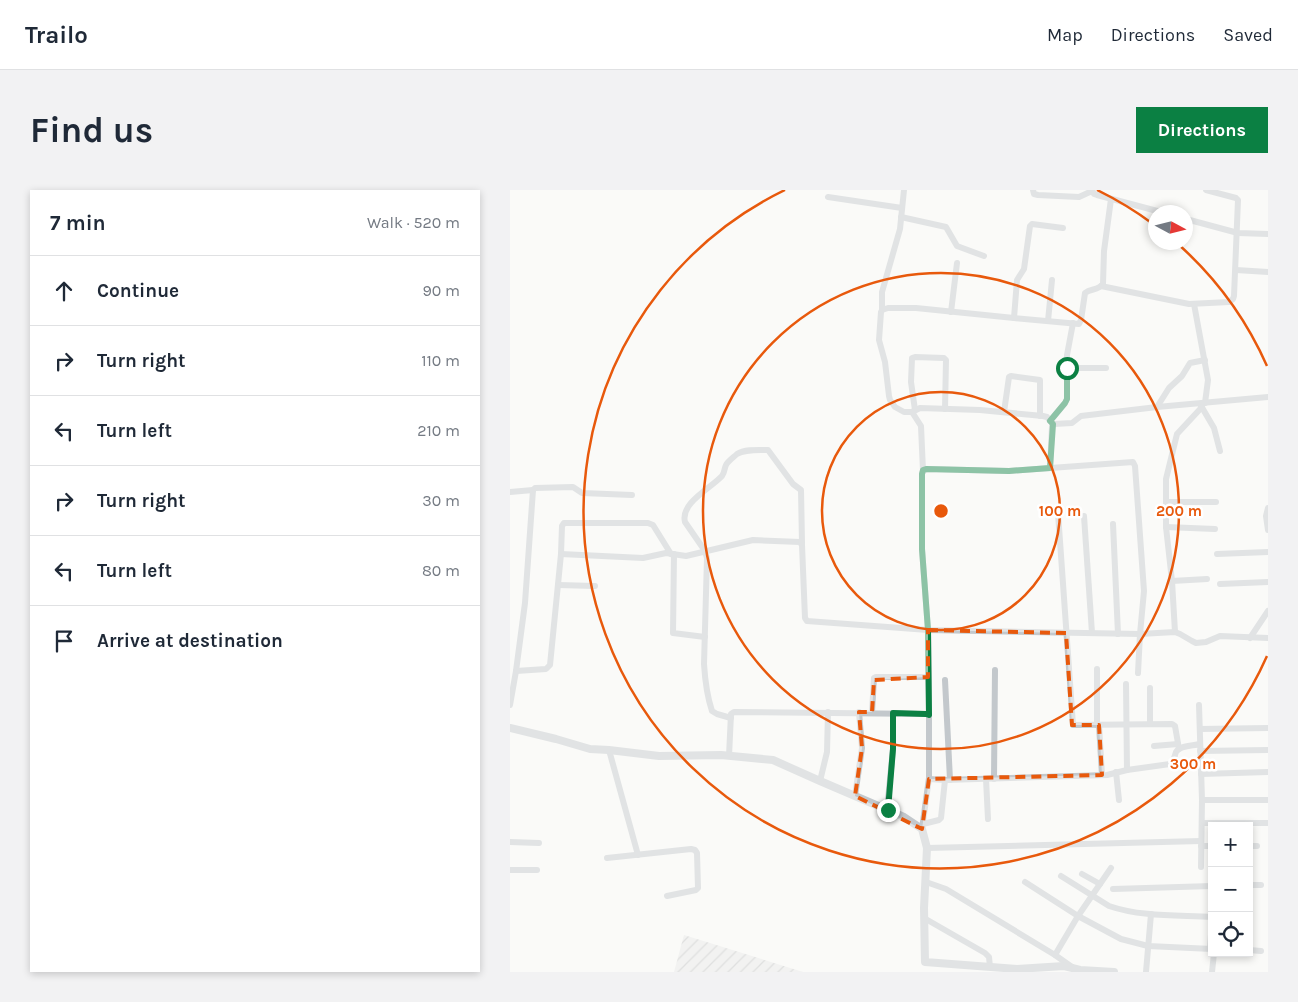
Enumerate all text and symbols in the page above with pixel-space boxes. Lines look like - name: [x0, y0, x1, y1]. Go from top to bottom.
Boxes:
- text: Trailo: [25, 21, 88, 49]
- text: Map: [1047, 24, 1083, 46]
- text: Directions: [1111, 24, 1195, 46]
- text: Saved: [1223, 24, 1273, 46]
- button: Directions: [1136, 107, 1268, 153]
- text: Find us: [30, 110, 153, 151]
- north arrow: [1148, 205, 1193, 250]
- text: 7 min: [50, 211, 106, 235]
- text: Walk · 520 m: [367, 213, 460, 232]
- icon: ahead: [50, 277, 78, 305]
- text: Continue: [97, 280, 179, 302]
- text: 90 m: [422, 281, 460, 300]
- icon: right: [50, 347, 78, 375]
- text: Turn right: [97, 350, 186, 372]
- text: 110 m: [421, 351, 460, 370]
- route start: [1056, 357, 1079, 380]
- icon: left: [50, 417, 78, 445]
- text: Turn left: [97, 420, 172, 442]
- text: 210 m: [417, 421, 460, 440]
- icon: right: [50, 487, 78, 515]
- text: Turn right: [97, 490, 186, 512]
- text: 30 m: [422, 491, 460, 510]
- centre of rings: [932, 502, 950, 520]
- text: 100 m: [1039, 502, 1081, 520]
- text: 200 m: [1156, 502, 1202, 520]
- icon: left: [50, 557, 78, 585]
- text: Turn left: [97, 560, 172, 582]
- text: 80 m: [422, 561, 460, 580]
- icon: arrive: [50, 627, 78, 655]
- text: Arrive at destination: [97, 630, 283, 652]
- text: 300 m: [1170, 755, 1216, 773]
- route end: [877, 799, 900, 822]
- map controls: [1208, 822, 1253, 957]
- button: +: [1208, 822, 1253, 867]
- button: −: [1208, 867, 1253, 912]
- button: locate: [1208, 912, 1253, 957]

